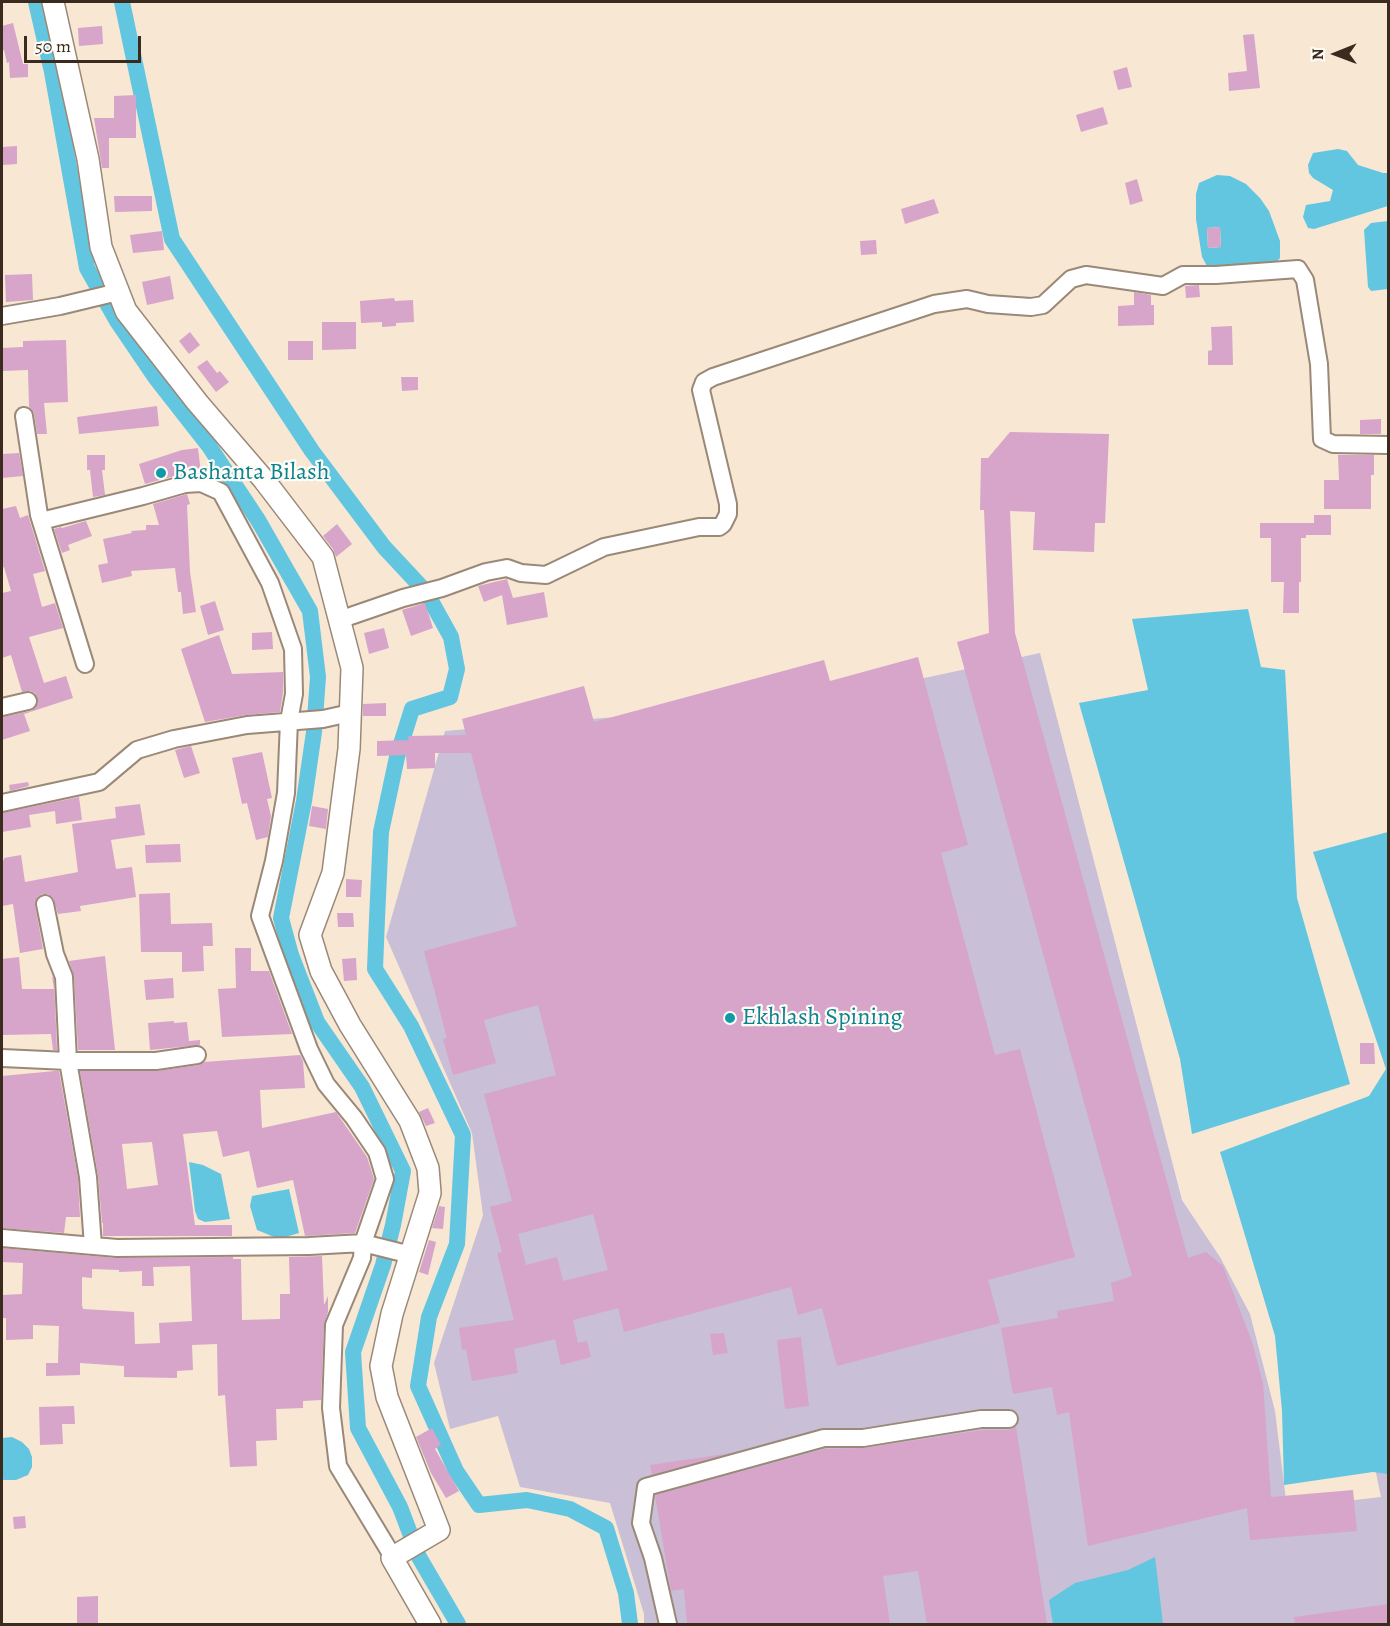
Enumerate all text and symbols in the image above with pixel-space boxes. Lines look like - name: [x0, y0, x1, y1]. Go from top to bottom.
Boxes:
- scale bar: [27, 24, 144, 62]
- north arrow: [1306, 24, 1366, 84]
- text: 50 m: [35, 34, 71, 58]
- text: N: [1307, 48, 1329, 60]
- place label: Bashanta Bilash: [173, 459, 330, 487]
- marker: Bashanta Bilash: [154, 466, 168, 480]
- place label: Ekhlash Spining: [742, 1004, 902, 1032]
- marker: Ekhlash Spining: [723, 1011, 737, 1025]

